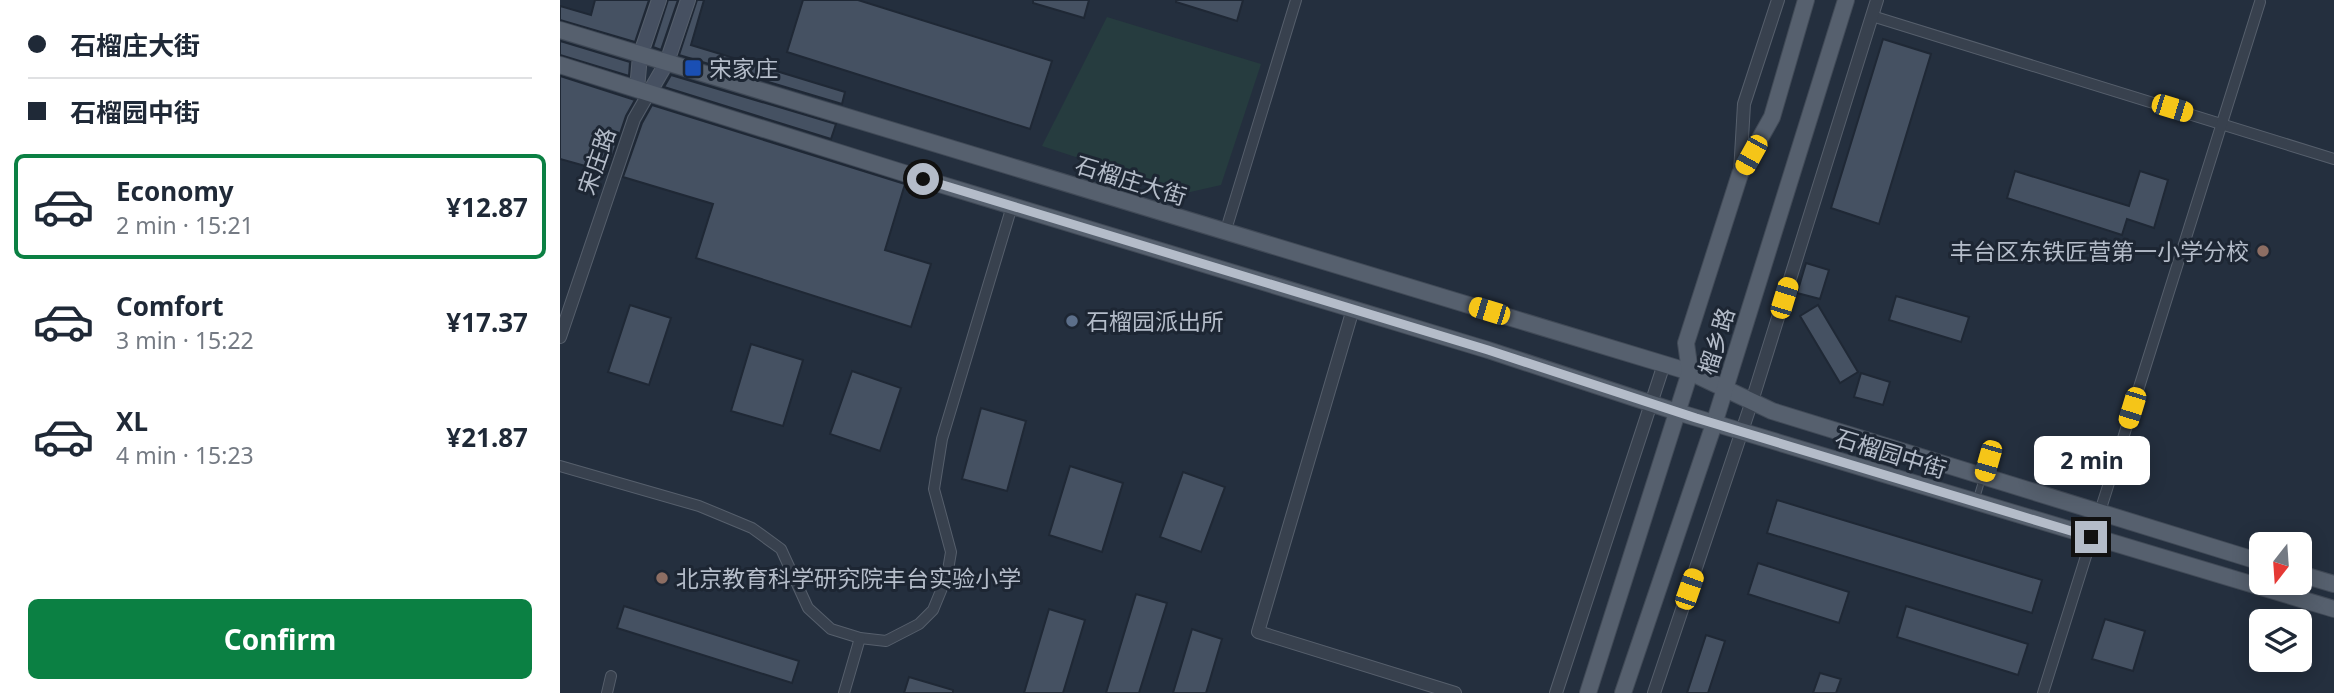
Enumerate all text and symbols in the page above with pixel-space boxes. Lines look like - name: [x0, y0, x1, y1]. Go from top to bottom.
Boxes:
- text: 石榴庄大街: [70, 27, 200, 63]
- place label: 宋家庄: [709, 52, 778, 84]
- marker: 宋家庄: [683, 58, 703, 78]
- car: [2149, 92, 2196, 124]
- text: 石榴园中街: [70, 94, 200, 130]
- street label: 宋庄路: [570, 123, 622, 199]
- car: [1732, 132, 1771, 178]
- street label: 石榴庄大街: [1071, 148, 1191, 212]
- route start: [907, 163, 939, 195]
- text: Economy: [116, 173, 234, 209]
- icon: car: [32, 175, 95, 238]
- text: ¥12.87: [446, 189, 528, 225]
- text: 2 min · 15:21: [116, 209, 254, 241]
- place label: 丰台区东铁匠营第一小学分校: [1950, 235, 2249, 267]
- marker: 丰台区东铁匠营第一小学分校: [2255, 243, 2271, 259]
- car: [1768, 275, 1801, 321]
- text: Comfort: [116, 288, 224, 324]
- icon: car: [32, 290, 95, 353]
- car: [1466, 295, 1513, 327]
- street label: 榴乡路: [1691, 303, 1741, 379]
- text: ¥17.37: [446, 304, 528, 340]
- place label: 石榴园派出所: [1086, 305, 1224, 337]
- marker: 石榴园派出所: [1064, 313, 1080, 329]
- text: 3 min · 15:22: [116, 324, 254, 356]
- car: [2116, 385, 2149, 431]
- text: XL: [116, 403, 148, 439]
- icon: car: [32, 405, 95, 468]
- text: ¥21.87: [446, 419, 528, 455]
- street label: 石榴园中街: [1831, 421, 1951, 485]
- callout: 2 min: [2033, 435, 2149, 484]
- car: [1973, 438, 2004, 484]
- text: 4 min · 15:23: [116, 439, 254, 471]
- text: 2 min: [2060, 444, 2124, 476]
- route end: [2075, 521, 2107, 553]
- north arrow: [2249, 532, 2312, 595]
- map controls: [2249, 532, 2312, 672]
- place label: 北京教育科学研究院丰台实验小学: [676, 562, 1021, 594]
- car: [1673, 566, 1706, 612]
- marker: 北京教育科学研究院丰台实验小学: [654, 570, 670, 586]
- button: Confirm: [28, 599, 532, 679]
- button: layers: [2249, 609, 2312, 672]

